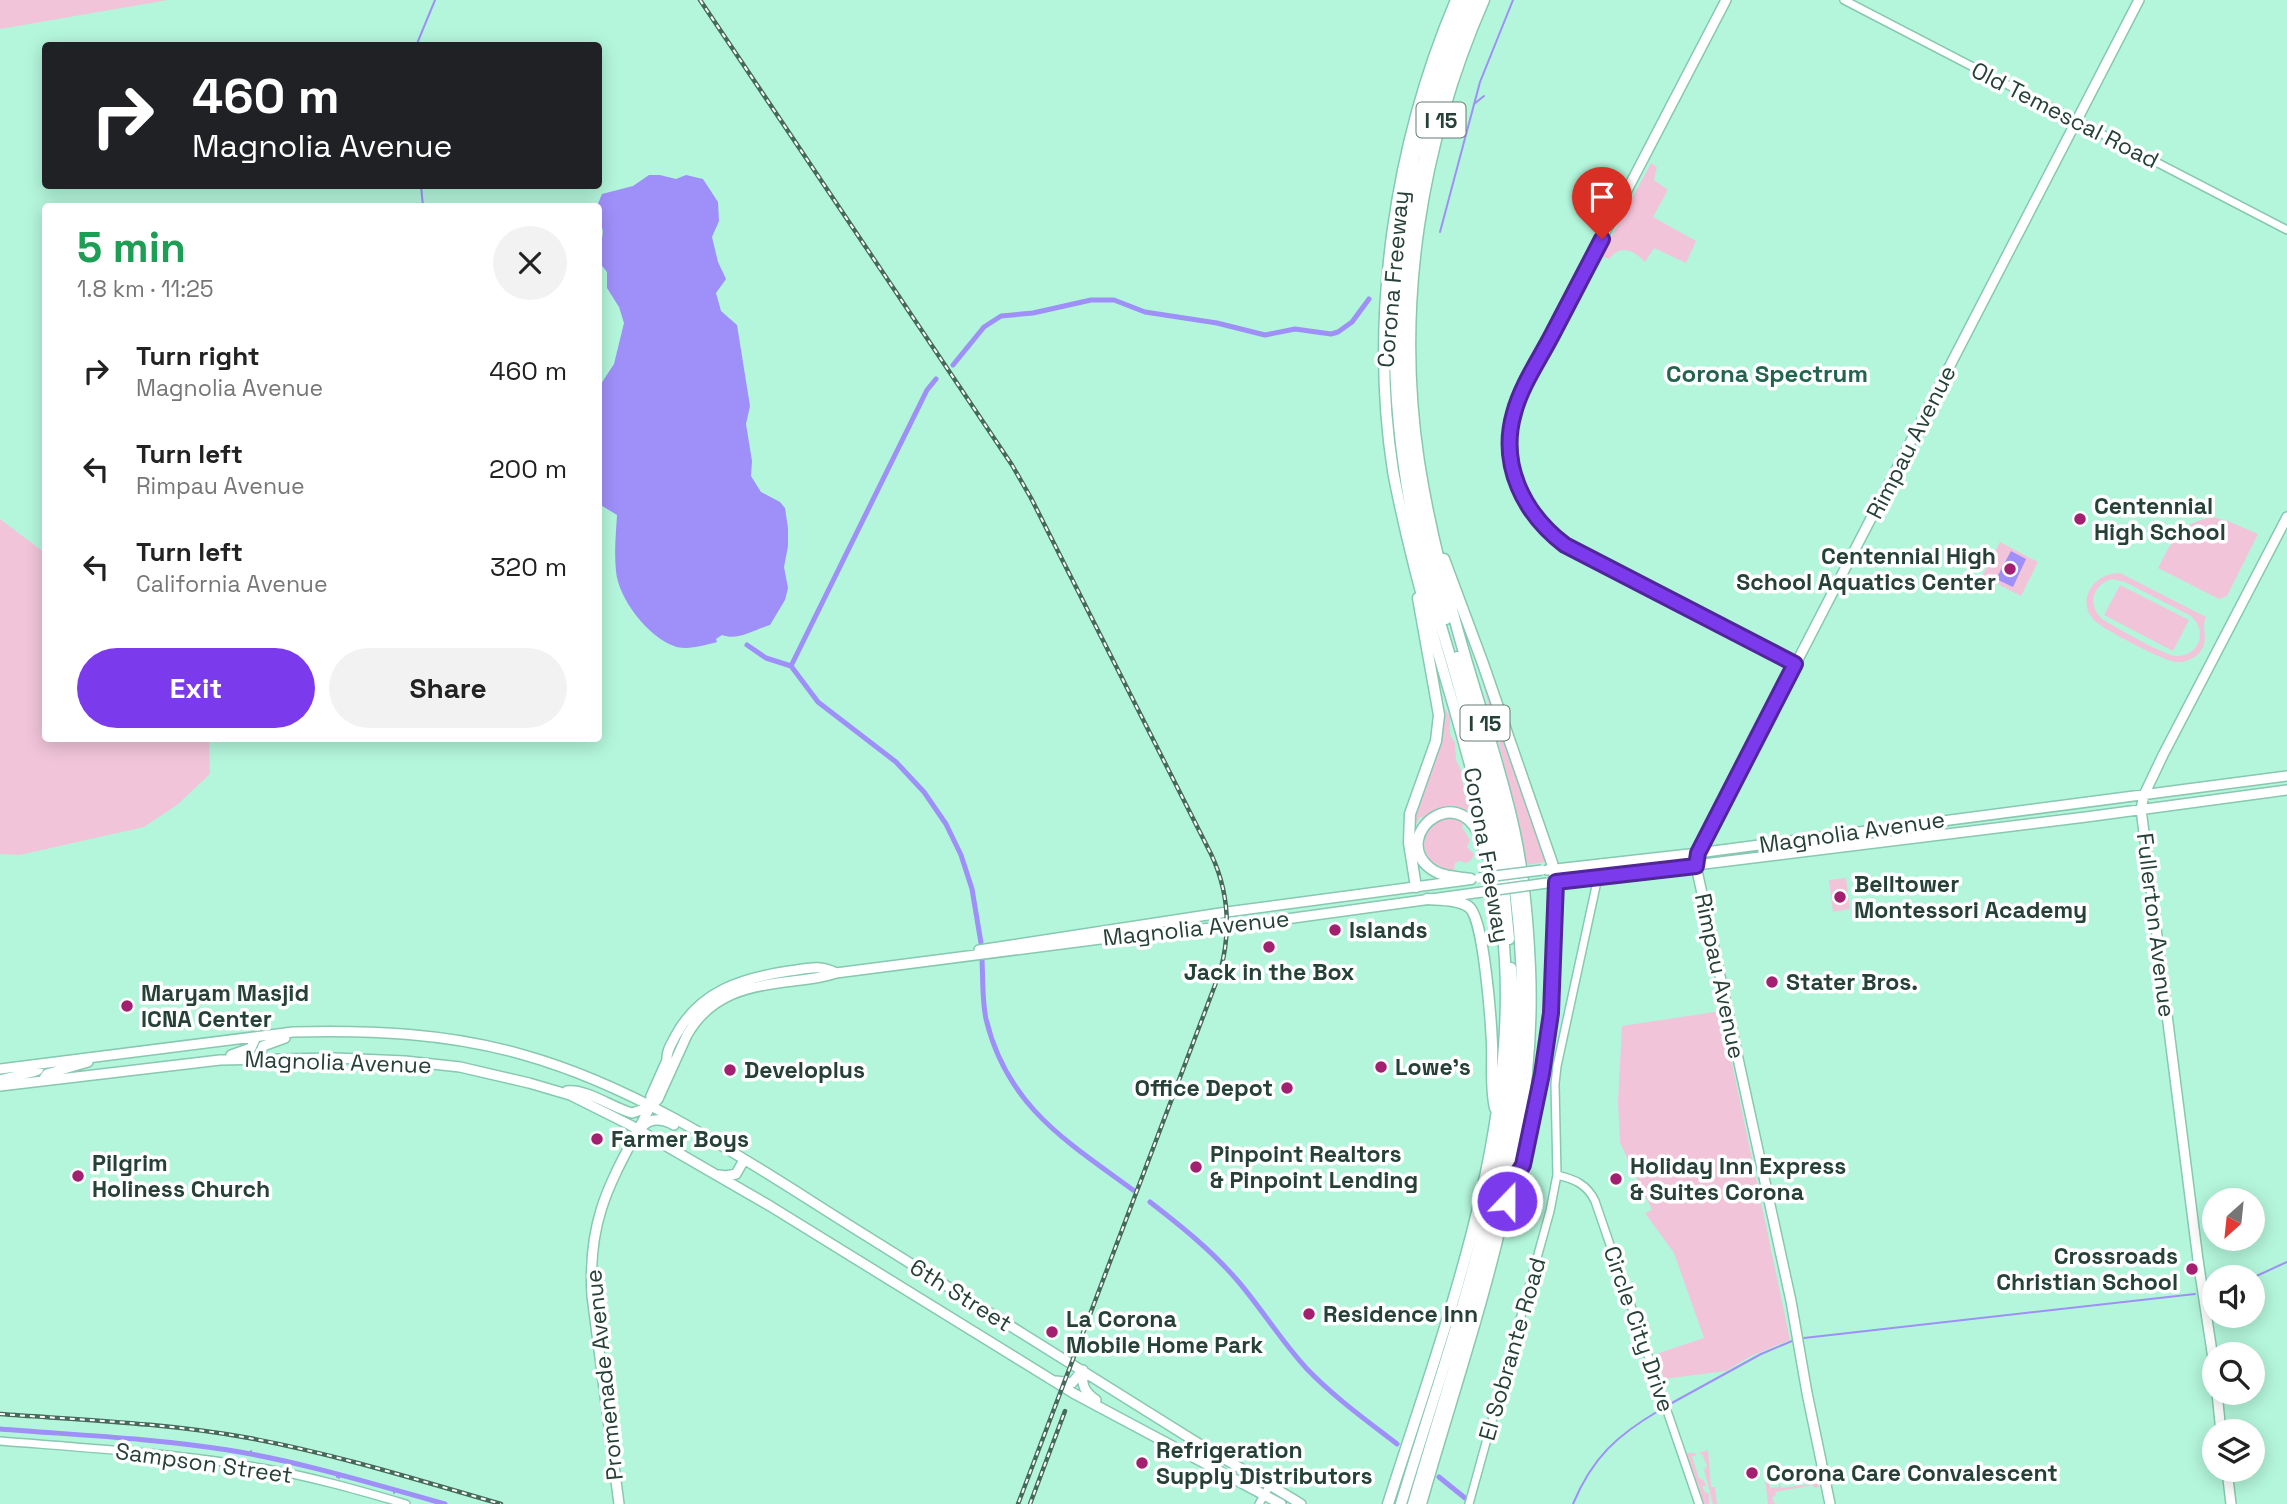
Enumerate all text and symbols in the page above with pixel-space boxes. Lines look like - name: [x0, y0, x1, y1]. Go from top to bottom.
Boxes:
- street label: Old Temescal Road: [1966, 55, 2164, 175]
- text: 460 m: [192, 65, 340, 127]
- icon: right: [77, 70, 168, 161]
- road number: I 15: [1416, 102, 1466, 138]
- text: Magnolia Avenue: [192, 126, 452, 166]
- pin: [1572, 167, 1632, 239]
- icon: arrive: [1583, 178, 1621, 216]
- street label: Corona Freeway: [1370, 189, 1416, 369]
- text: 5 min: [77, 221, 186, 274]
- button: close: [493, 226, 567, 300]
- text: 1.8 km · 11:25: [77, 274, 214, 304]
- text: Turn right: [136, 339, 260, 373]
- icon: right: [77, 352, 115, 390]
- text: 460 m: [489, 354, 567, 388]
- district label: Corona Spectrum: [1666, 358, 1868, 389]
- street label: Rimpau Avenue: [1859, 360, 1963, 524]
- text: Magnolia Avenue: [136, 373, 323, 403]
- text: Turn left: [136, 437, 243, 471]
- icon: left: [77, 450, 115, 488]
- text: 200 m: [489, 452, 567, 486]
- text: Rimpau Avenue: [136, 471, 305, 501]
- place label: Centennial High School: [2094, 491, 2226, 547]
- marker: Centennial High School: [2072, 511, 2088, 527]
- text: Turn left: [136, 535, 243, 569]
- place label: Centennial High School Aquatics Center: [1736, 541, 1996, 597]
- icon: left: [77, 548, 115, 586]
- text: 320 m: [490, 550, 567, 584]
- marker: Centennial High School Aquatics Center: [2002, 561, 2018, 577]
- text: California Avenue: [136, 569, 328, 599]
- button: Exit: [77, 648, 315, 728]
- button: Share: [329, 648, 567, 728]
- road number: I 15: [1460, 706, 1510, 740]
- street label: Corona Freeway: [1457, 765, 1517, 945]
- street label: Magnolia Avenue: [1757, 804, 1947, 860]
- street label: Fullerton Avenue: [2130, 831, 2182, 1019]
- place label: Belltower Montessori Academy: [1854, 869, 2087, 925]
- marker: Belltower Montessori Academy: [1832, 889, 1848, 905]
- street label: Rimpau Avenue: [1688, 890, 1752, 1062]
- street label: Magnolia Avenue: [1101, 903, 1291, 953]
- place label: Islands: [1349, 915, 1427, 945]
- marker: Islands: [1327, 922, 1343, 938]
- marker: Jack in the Box: [1261, 939, 1277, 955]
- place label: Jack in the Box: [1184, 957, 1355, 987]
- place label: Stater Bros.: [1786, 967, 1918, 997]
- marker: Stater Bros.: [1764, 974, 1780, 990]
- place label: Maryam Masjid ICNA Center: [141, 978, 309, 1034]
- marker: Maryam Masjid ICNA Center: [119, 998, 135, 1014]
- street label: Magnolia Avenue: [244, 1044, 432, 1080]
- place label: Lowe's: [1395, 1052, 1471, 1082]
- place label: Developlus: [744, 1055, 865, 1085]
- marker: Lowe's: [1373, 1059, 1389, 1075]
- marker: Developlus: [722, 1062, 738, 1078]
- place label: Office Depot: [1134, 1073, 1273, 1103]
- marker: Office Depot: [1279, 1080, 1295, 1096]
- place label: Farmer Boys: [611, 1124, 749, 1154]
- marker: Farmer Boys: [589, 1131, 605, 1147]
- place label: Pinpoint Realtors & Pinpoint Lending: [1210, 1139, 1418, 1195]
- place label: Pilgrim Holiness Church: [92, 1148, 270, 1204]
- place label: Holiday Inn Express & Suites Corona: [1630, 1151, 1846, 1207]
- marker: Pinpoint Realtors & Pinpoint Lending: [1188, 1159, 1204, 1175]
- position arrow: [1470, 1164, 1544, 1238]
- marker: Pilgrim Holiness Church: [70, 1168, 86, 1184]
- marker: Holiday Inn Express & Suites Corona: [1608, 1171, 1624, 1187]
- north arrow: [2202, 1188, 2264, 1251]
- map controls: [2202, 1188, 2265, 1482]
- place label: Crossroads Christian School: [1996, 1241, 2178, 1297]
- street label: Circle City Drive: [1597, 1242, 1681, 1416]
- street label: 6th Street: [904, 1252, 1018, 1338]
- street label: El Sobrante Road: [1472, 1254, 1552, 1444]
- marker: Crossroads Christian School: [2184, 1261, 2200, 1277]
- button: sound: [2202, 1265, 2265, 1328]
- street label: Promenade Avenue: [578, 1268, 630, 1482]
- place label: Residence Inn: [1323, 1299, 1478, 1329]
- place label: La Corona Mobile Home Park: [1066, 1304, 1263, 1360]
- marker: Residence Inn: [1301, 1306, 1317, 1322]
- marker: La Corona Mobile Home Park: [1044, 1324, 1060, 1340]
- button: search: [2202, 1342, 2265, 1405]
- button: layers: [2202, 1419, 2265, 1482]
- place label: Refrigeration Supply Distributors: [1156, 1435, 1372, 1491]
- street label: Sampson Street: [114, 1436, 294, 1490]
- marker: Refrigeration Supply Distributors: [1134, 1455, 1150, 1471]
- place label: Corona Care Convalescent: [1766, 1458, 2058, 1488]
- marker: Corona Care Convalescent: [1744, 1465, 1760, 1481]

